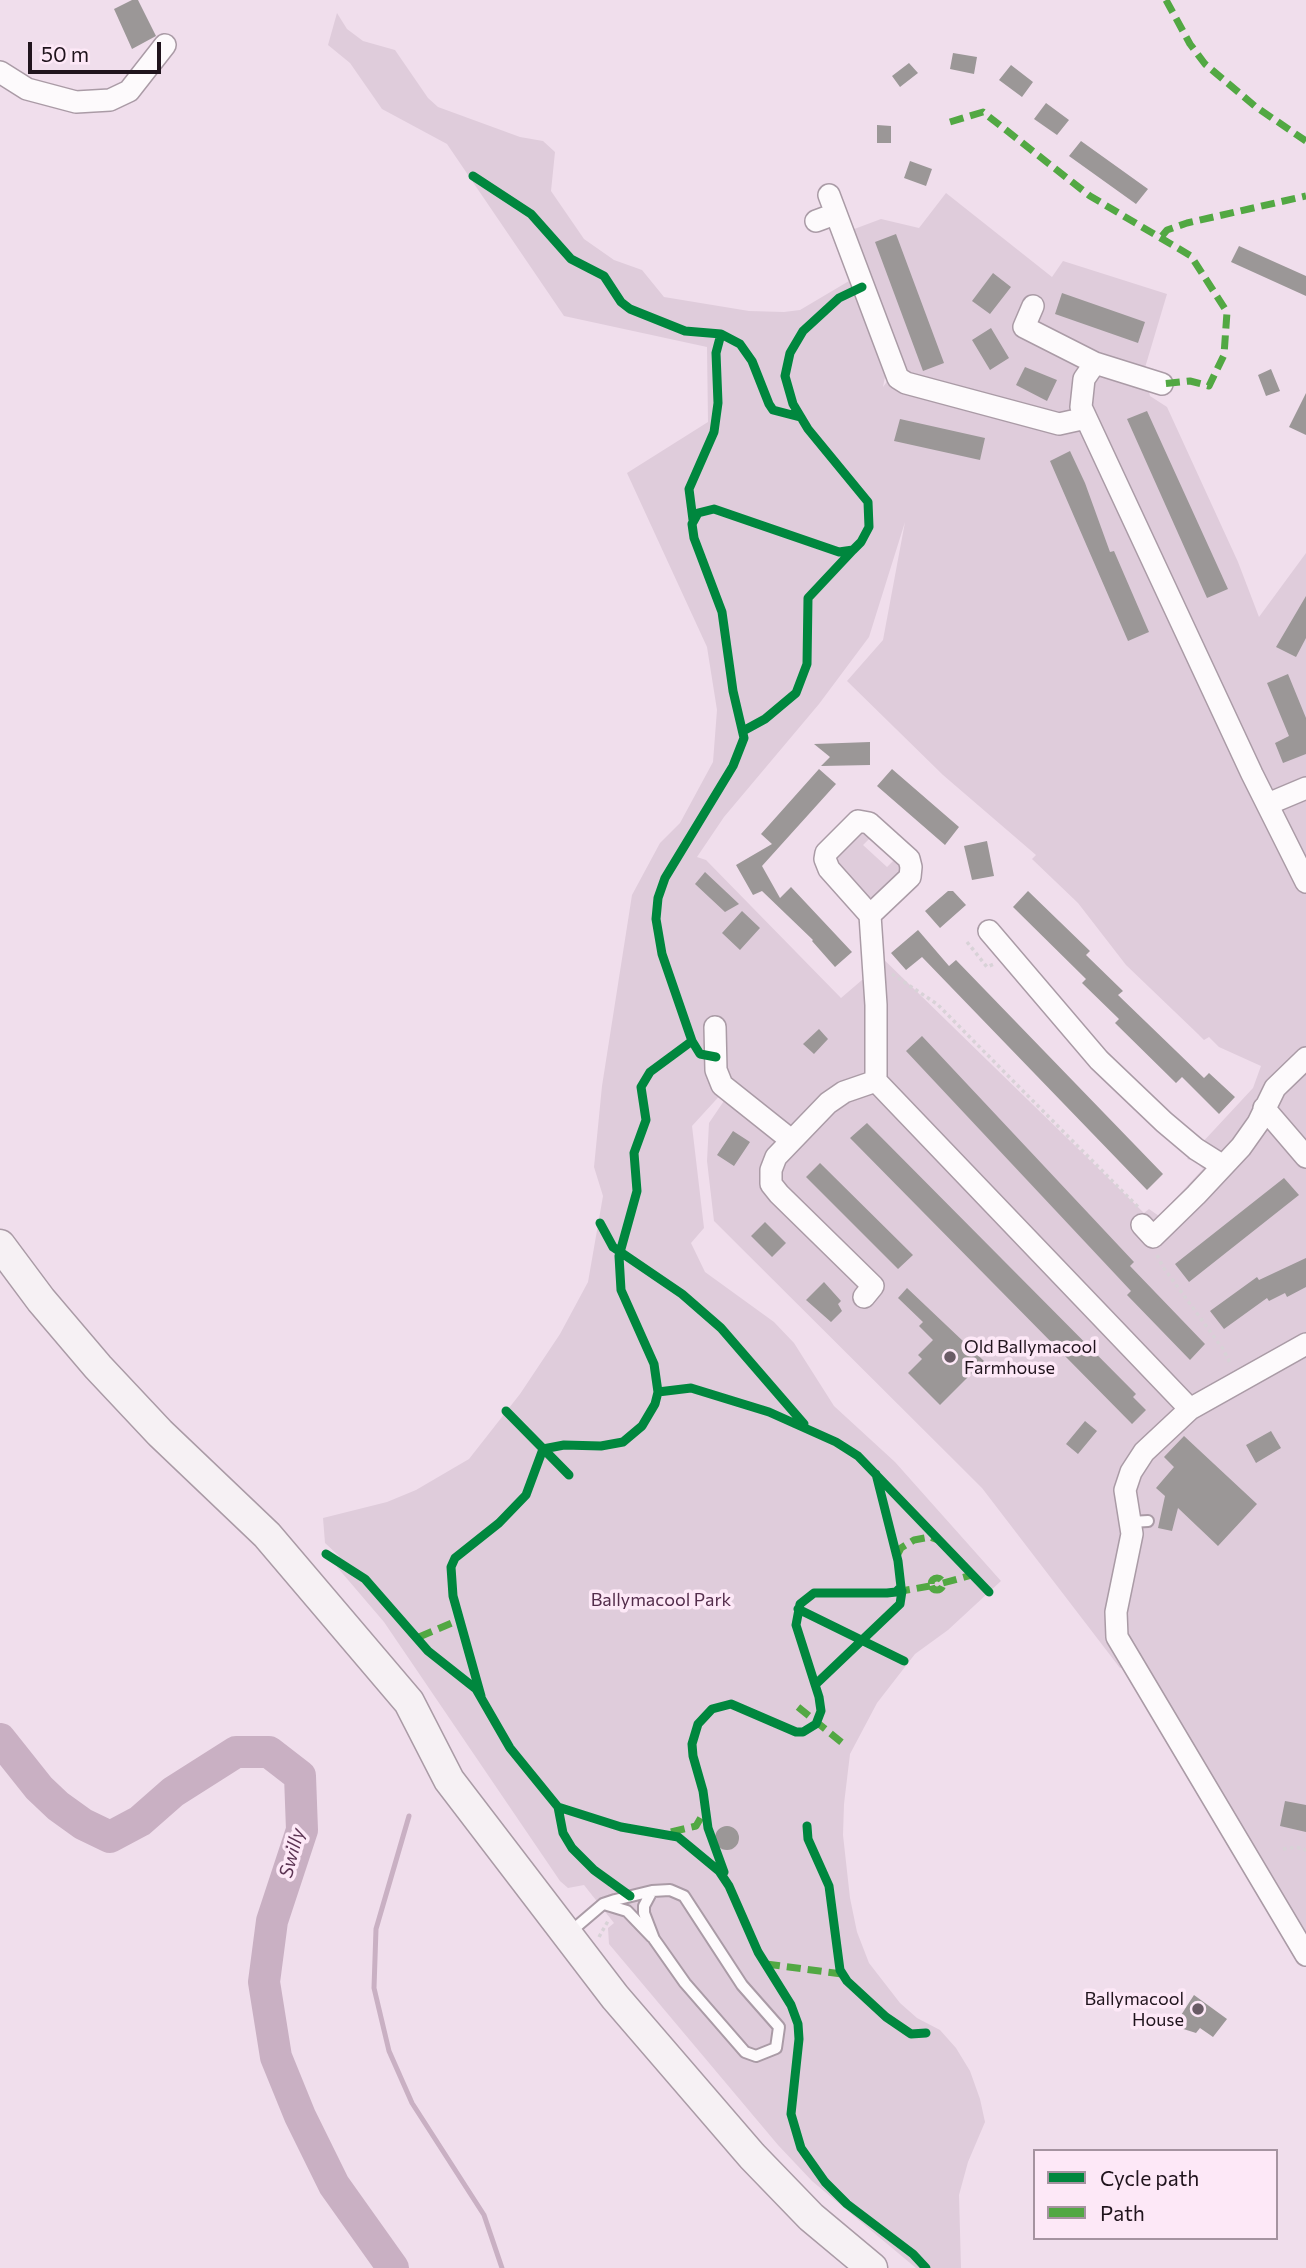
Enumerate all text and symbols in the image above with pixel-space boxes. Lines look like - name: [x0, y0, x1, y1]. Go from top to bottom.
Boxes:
- scale bar: [32, 28, 164, 72]
- text: 50 m: [41, 41, 89, 66]
- place label: Old Ballymacool Farmhouse: [964, 1336, 1097, 1378]
- marker: Old Ballymacool Farmhouse: [942, 1349, 958, 1365]
- park label: Ballymacool Park: [591, 1589, 731, 1611]
- water label: Swilly: [274, 1826, 310, 1880]
- place label: Ballymacool House: [1084, 1988, 1184, 2030]
- marker: Ballymacool House: [1190, 2001, 1206, 2017]
- legend: [1033, 2149, 1278, 2240]
- text: Cycle path: [1100, 2165, 1199, 2190]
- text: Path: [1100, 2200, 1145, 2225]

